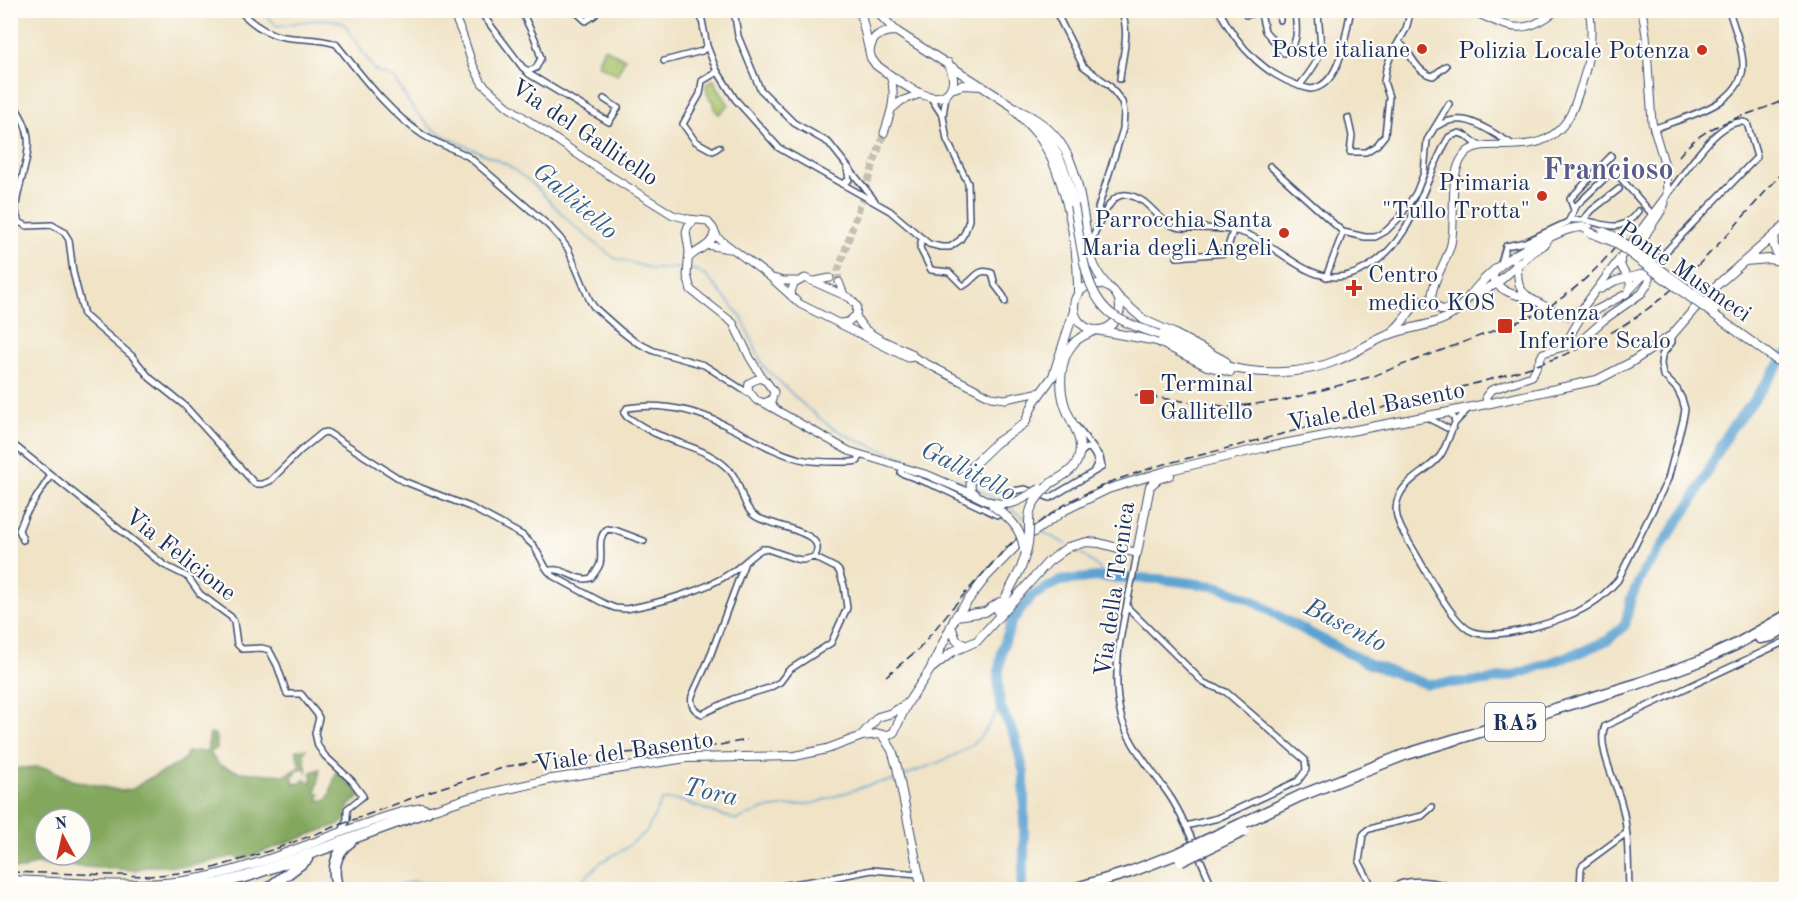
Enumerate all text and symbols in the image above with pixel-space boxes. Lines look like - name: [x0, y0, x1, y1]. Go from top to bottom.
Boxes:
- place label: Poste italiane: [1271, 39, 1410, 63]
- place label: Polizia Locale Potenza: [1458, 40, 1690, 64]
- marker: Poste italiane: [1415, 42, 1429, 56]
- marker: Polizia Locale Potenza: [1695, 43, 1709, 57]
- street label: Via del Gallitello: [506, 76, 662, 192]
- district label: Francioso: [1542, 156, 1674, 186]
- water label: Gallitello: [527, 158, 622, 245]
- place label: Primaria "Tullo Trotta": [1382, 172, 1530, 224]
- marker: Primaria "Tullo Trotta": [1535, 189, 1549, 203]
- place label: Parrocchia Santa Maria degli Angeli: [1081, 209, 1272, 261]
- street label: Ponte Musmeci: [1613, 218, 1755, 327]
- marker: Parrocchia Santa Maria degli Angeli: [1277, 226, 1291, 240]
- place label: Centro medico KOS: [1368, 264, 1495, 316]
- marker: Centro medico KOS: [1345, 279, 1363, 297]
- place label: Potenza Inferiore Scalo: [1518, 302, 1671, 354]
- marker: Potenza Inferiore Scalo: [1496, 317, 1514, 335]
- place label: Terminal Gallitello: [1160, 373, 1253, 425]
- street label: Viale del Basento: [1286, 379, 1467, 437]
- marker: Terminal Gallitello: [1138, 388, 1156, 406]
- water label: Gallitello: [916, 437, 1020, 507]
- street label: Via della Tecnica: [1092, 500, 1140, 678]
- street label: Via Felicione: [120, 505, 240, 606]
- water label: Basento: [1299, 594, 1390, 657]
- road number: RA5: [1485, 703, 1545, 741]
- street label: Viale del Basento: [534, 729, 715, 777]
- water label: Tora: [681, 775, 740, 811]
- north arrow: [33, 807, 93, 867]
- text: N: [54, 815, 69, 833]

